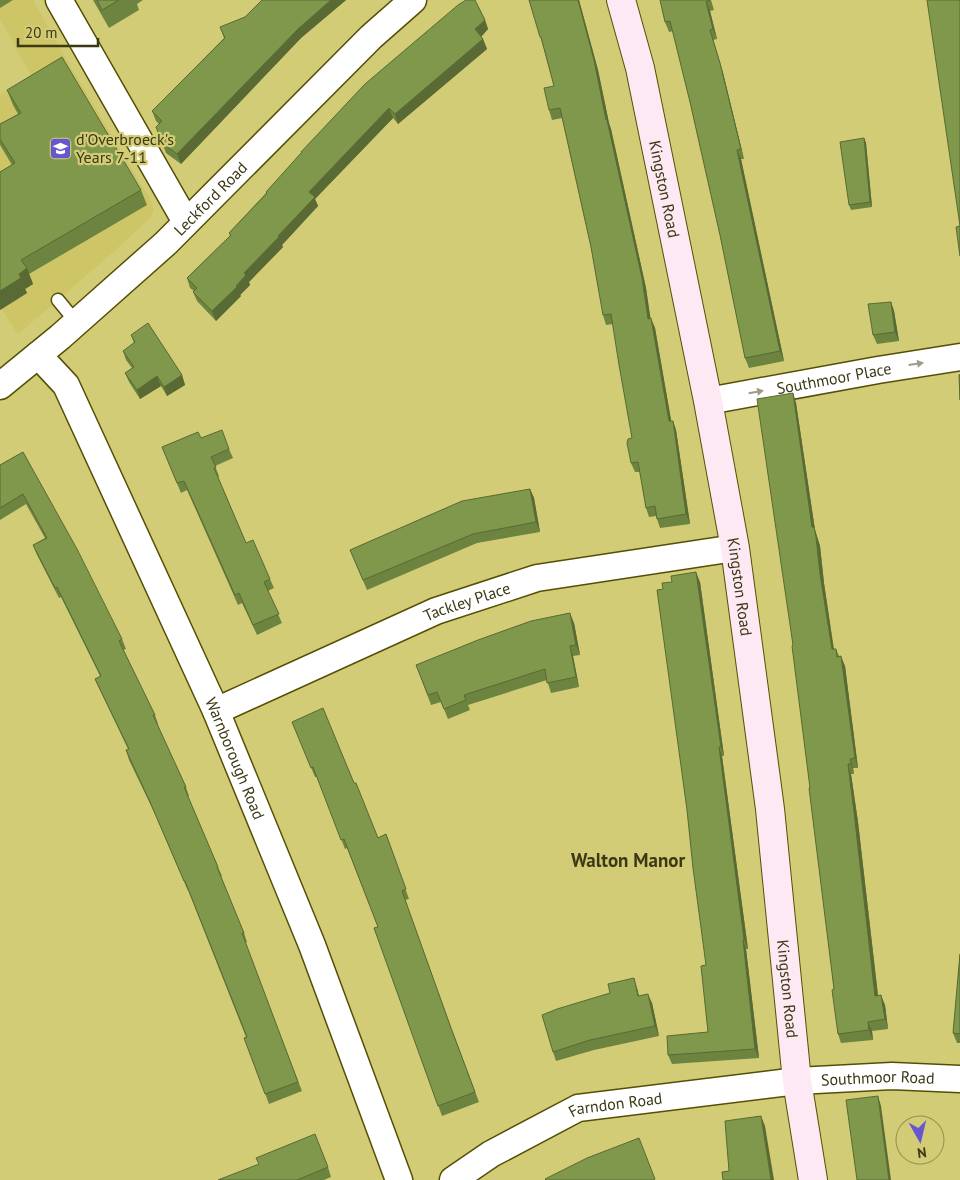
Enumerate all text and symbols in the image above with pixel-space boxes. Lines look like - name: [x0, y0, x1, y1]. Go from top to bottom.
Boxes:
- scale bar: [18, 15, 98, 47]
- text: 20 m: [25, 23, 58, 42]
- place label: d'Overbroeck's Years 7-11: [76, 129, 174, 167]
- school or university icon: d'Overbroeck's Years 7-11: [48, 136, 72, 160]
- street label: Kingston Road: [645, 138, 684, 239]
- street label: Leckford Road: [169, 157, 251, 239]
- street label: Southmoor Place: [775, 358, 893, 398]
- one-way arrow: [908, 360, 924, 368]
- one-way arrow: [748, 388, 764, 396]
- street label: Kingston Road: [723, 536, 757, 637]
- street label: Tackley Place: [420, 577, 513, 625]
- street label: Warnborough Road: [201, 694, 269, 822]
- district label: Walton Manor: [571, 848, 685, 872]
- street label: Kingston Road: [773, 939, 803, 1039]
- street label: Southmoor Road: [820, 1066, 935, 1090]
- street label: Farndon Road: [565, 1088, 663, 1121]
- north arrow: [895, 1115, 945, 1165]
- text: N: [916, 1143, 928, 1162]

